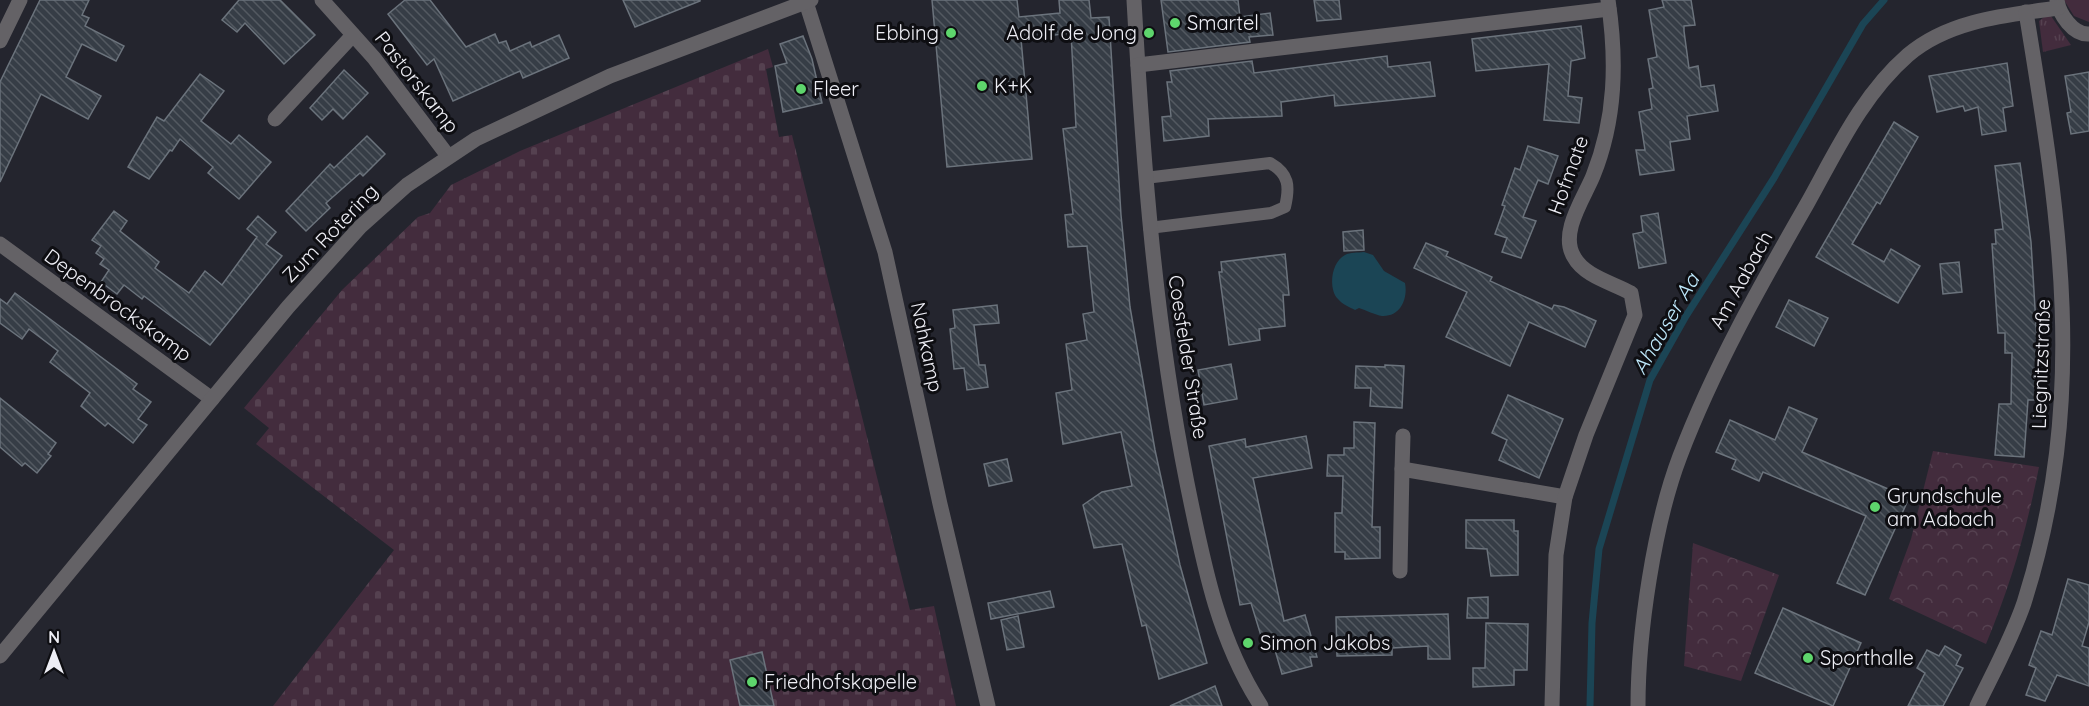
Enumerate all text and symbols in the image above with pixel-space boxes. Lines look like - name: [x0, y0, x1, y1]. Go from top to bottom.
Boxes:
- place label: Smartel: [1187, 10, 1259, 35]
- marker: Smartel: [1168, 16, 1182, 30]
- place label: Ebbing: [875, 20, 939, 45]
- place label: Adolf de Jong: [1006, 20, 1137, 45]
- street label: Pastorskamp: [370, 26, 465, 138]
- marker: Ebbing: [944, 26, 958, 40]
- marker: Adolf de Jong: [1142, 26, 1156, 40]
- place label: K+K: [994, 73, 1032, 98]
- place label: Fleer: [813, 76, 859, 101]
- marker: K+K: [975, 79, 989, 93]
- marker: Fleer: [794, 82, 808, 96]
- street label: Hofmate: [1542, 132, 1593, 218]
- street label: Zum Rotering: [276, 178, 383, 287]
- street label: Am Aabach: [1703, 226, 1778, 333]
- street label: Depenbrockskamp: [40, 243, 197, 366]
- water label: Ahauser Aa: [1626, 267, 1705, 379]
- street label: Coesfelder Straße: [1163, 273, 1214, 441]
- street label: Liegnitzstraße: [2026, 299, 2055, 429]
- street label: Nahkamp: [906, 300, 949, 394]
- place label: Grundschule am Aabach: [1887, 483, 2002, 531]
- marker: Grundschule am Aabach: [1868, 500, 1882, 514]
- north arrow: [24, 622, 84, 682]
- text: N: [48, 627, 60, 647]
- place label: Simon Jakobs: [1260, 630, 1390, 655]
- marker: Simon Jakobs: [1241, 636, 1255, 650]
- place label: Sporthalle: [1820, 645, 1914, 670]
- marker: Sporthalle: [1801, 651, 1815, 665]
- place label: Friedhofskapelle: [764, 669, 917, 694]
- marker: Friedhofskapelle: [745, 675, 759, 689]

